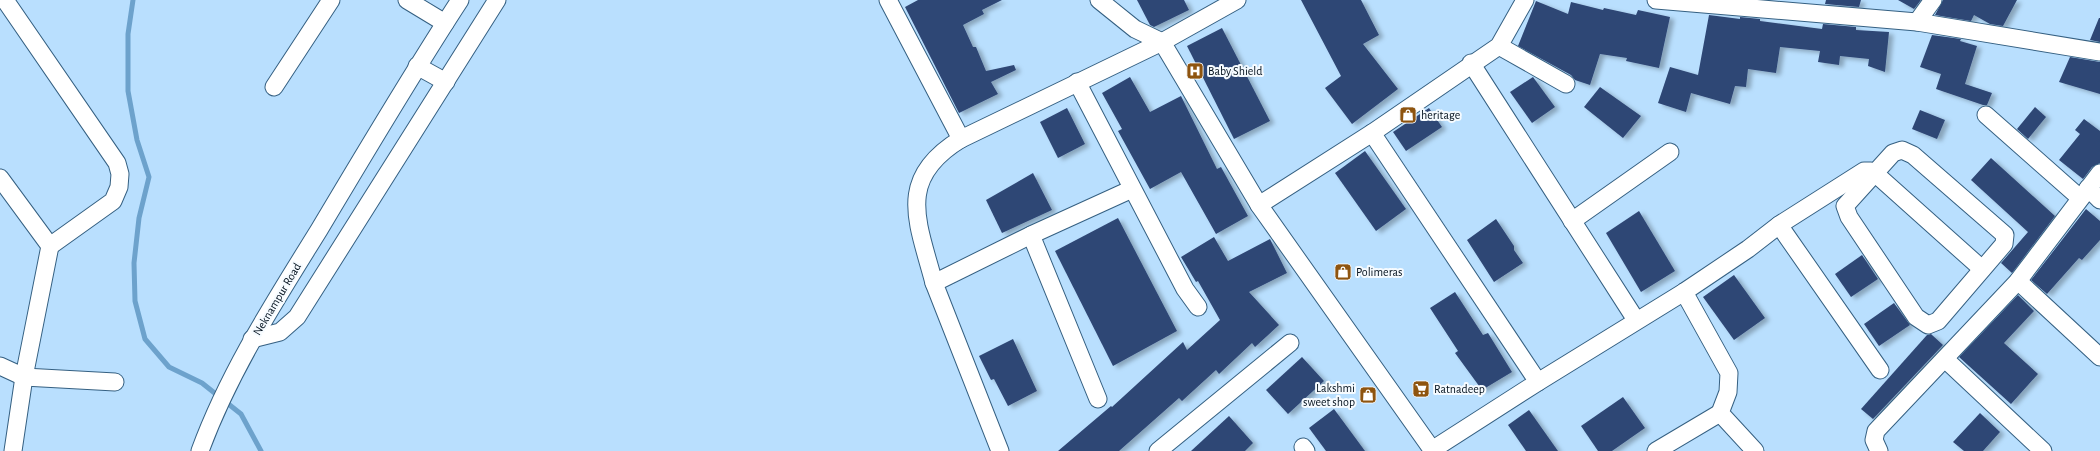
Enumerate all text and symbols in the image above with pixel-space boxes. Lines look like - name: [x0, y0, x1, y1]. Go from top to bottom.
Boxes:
- hospital icon: Baby Shield: [1185, 61, 1205, 81]
- place label: Baby Shield: [1208, 65, 1263, 78]
- shop icon: heritage: [1398, 105, 1418, 125]
- place label: heritage: [1421, 109, 1460, 121]
- street label: Neknampur Road: [251, 261, 303, 337]
- shop icon: Polimeras: [1333, 262, 1353, 282]
- place label: Polimeras: [1356, 266, 1402, 278]
- supermarket icon: Ratnadeep: [1411, 379, 1431, 399]
- place label: Lakshmi sweet shop: [1303, 382, 1355, 408]
- place label: Ratnadeep: [1434, 383, 1485, 395]
- shop icon: Lakshmi sweet shop: [1358, 385, 1378, 405]

